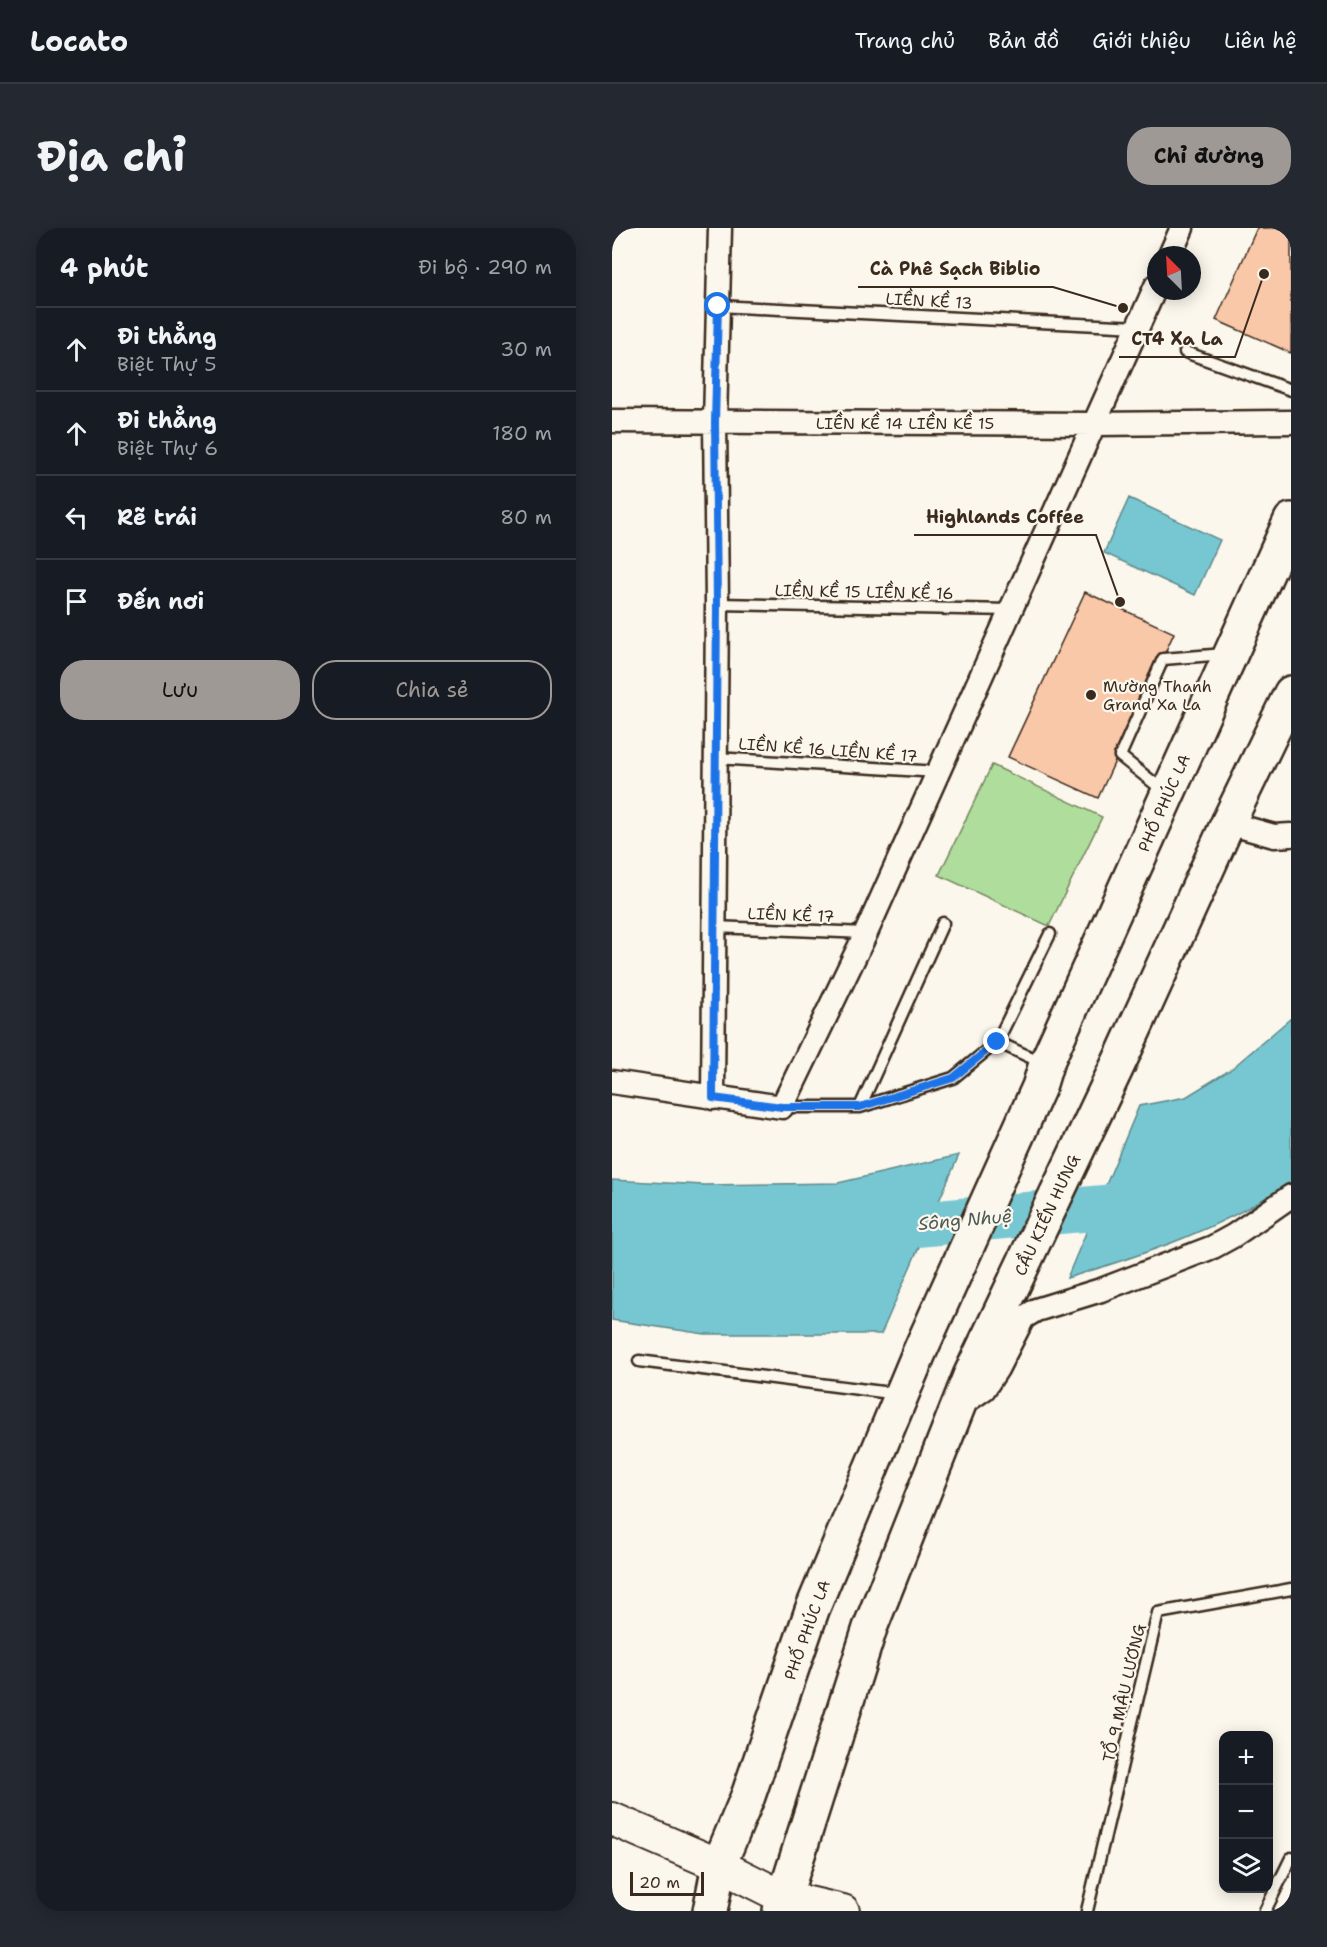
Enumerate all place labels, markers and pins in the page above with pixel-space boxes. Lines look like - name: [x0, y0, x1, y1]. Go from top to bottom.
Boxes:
- callout: Cà Phê Sạch Biblio: [858, 251, 1053, 287]
- callout: CT4 Xa La: [1119, 321, 1235, 357]
- callout: Highlands Coffee: [914, 499, 1096, 535]
- place label: Mường Thanh Grand Xa La: [1103, 676, 1212, 715]
- marker: Mường Thanh Grand Xa La: [1084, 688, 1098, 702]

